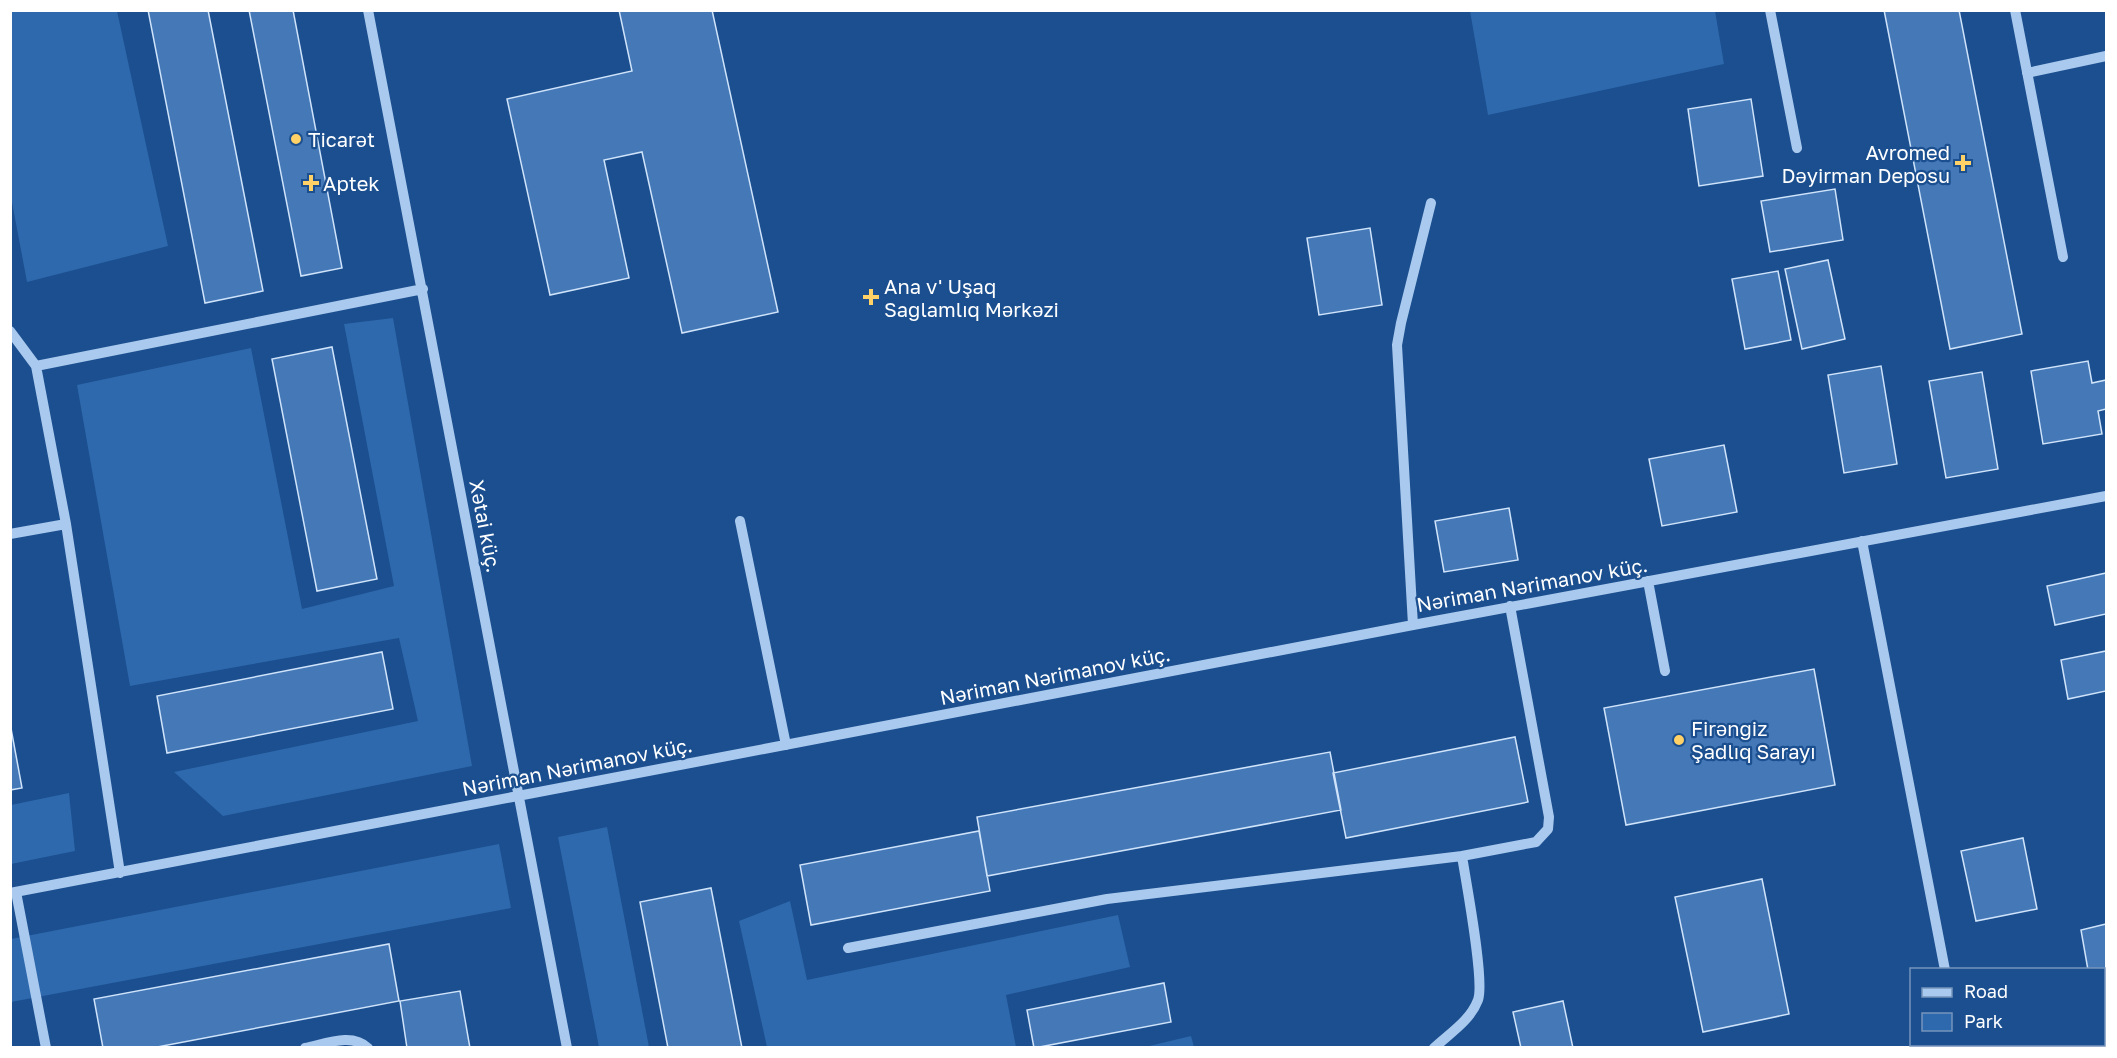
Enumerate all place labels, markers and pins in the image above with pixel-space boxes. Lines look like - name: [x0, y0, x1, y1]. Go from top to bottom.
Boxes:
- place label: Ticarət: [308, 127, 375, 151]
- marker: Ticarət: [289, 132, 303, 146]
- place label: Avromed Dəyirman Deposu: [1782, 140, 1950, 187]
- marker: Avromed Dəyirman Deposu: [1954, 154, 1972, 172]
- place label: Aptek: [323, 171, 380, 195]
- marker: Aptek: [304, 176, 318, 190]
- place label: Ana v' Uşaq Sağlamlıq Mərkəzi: [884, 274, 1059, 321]
- marker: Ana v' Uşaq Sağlamlıq Mərkəzi: [862, 288, 880, 306]
- place label: Firəngiz Şadlıq Sarayı: [1691, 716, 1816, 763]
- marker: Firəngiz Şadlıq Sarayı: [1672, 733, 1686, 747]

